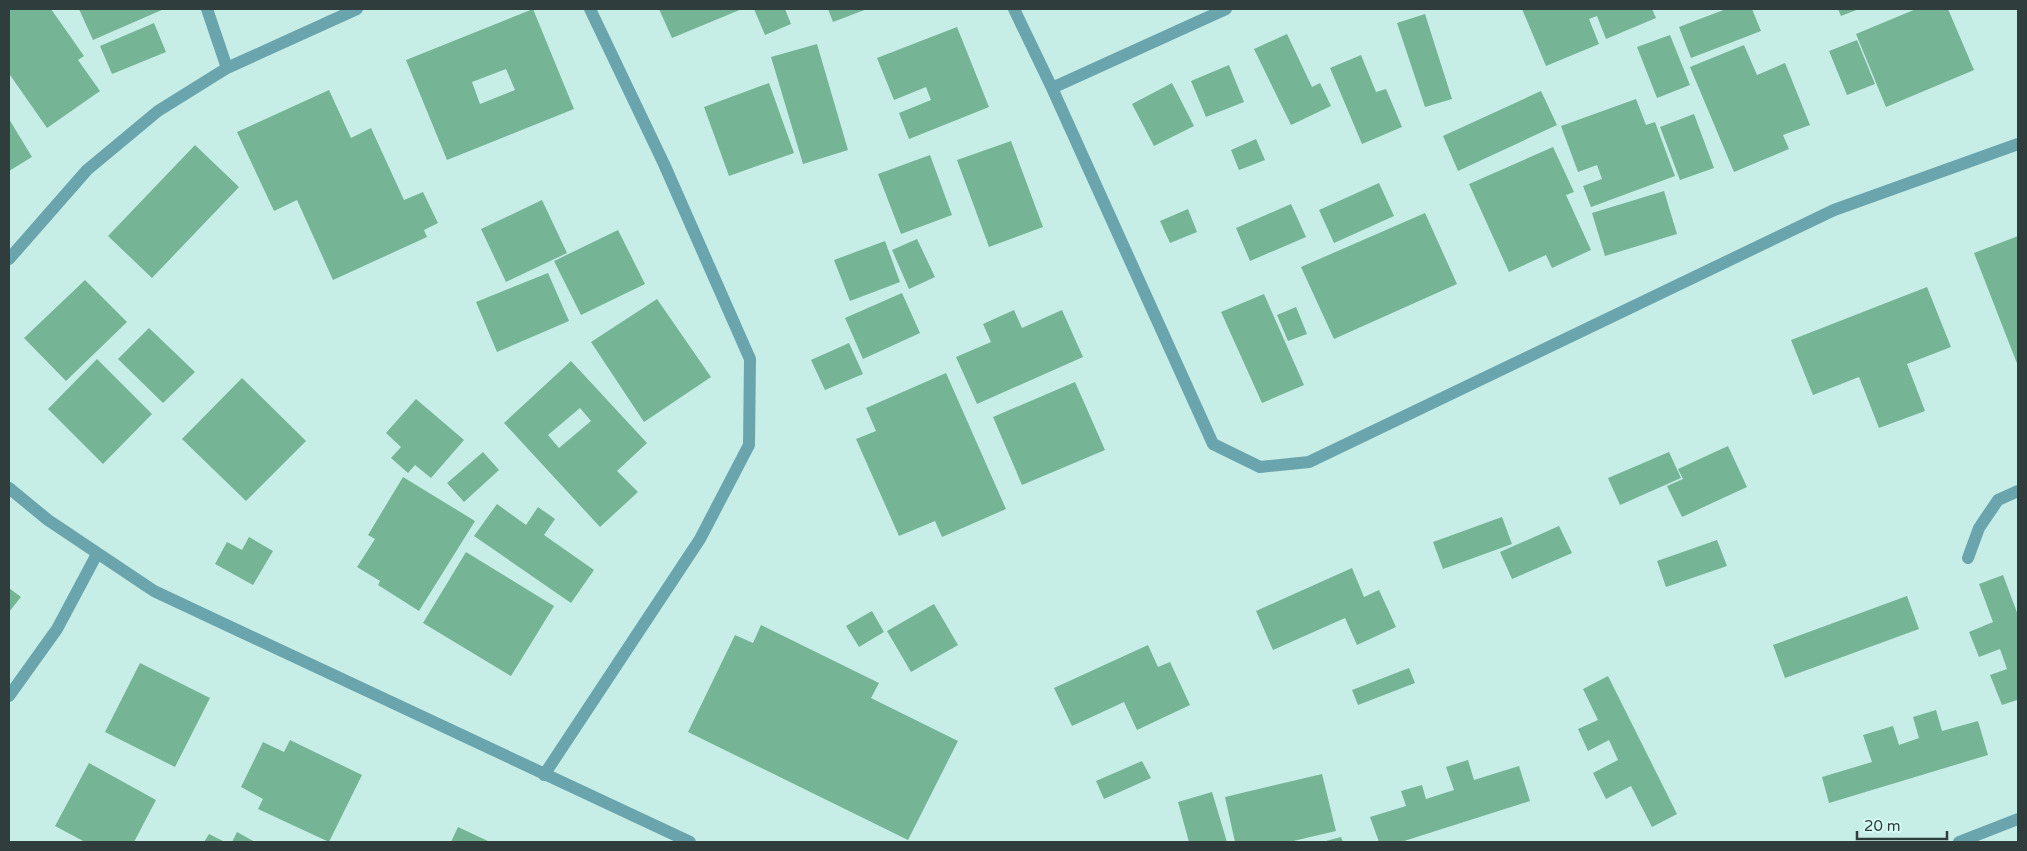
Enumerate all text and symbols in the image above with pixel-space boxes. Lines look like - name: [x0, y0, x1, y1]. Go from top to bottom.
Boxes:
- scale bar: [1857, 808, 1947, 840]
- text: 20 m: [1864, 817, 1901, 835]

